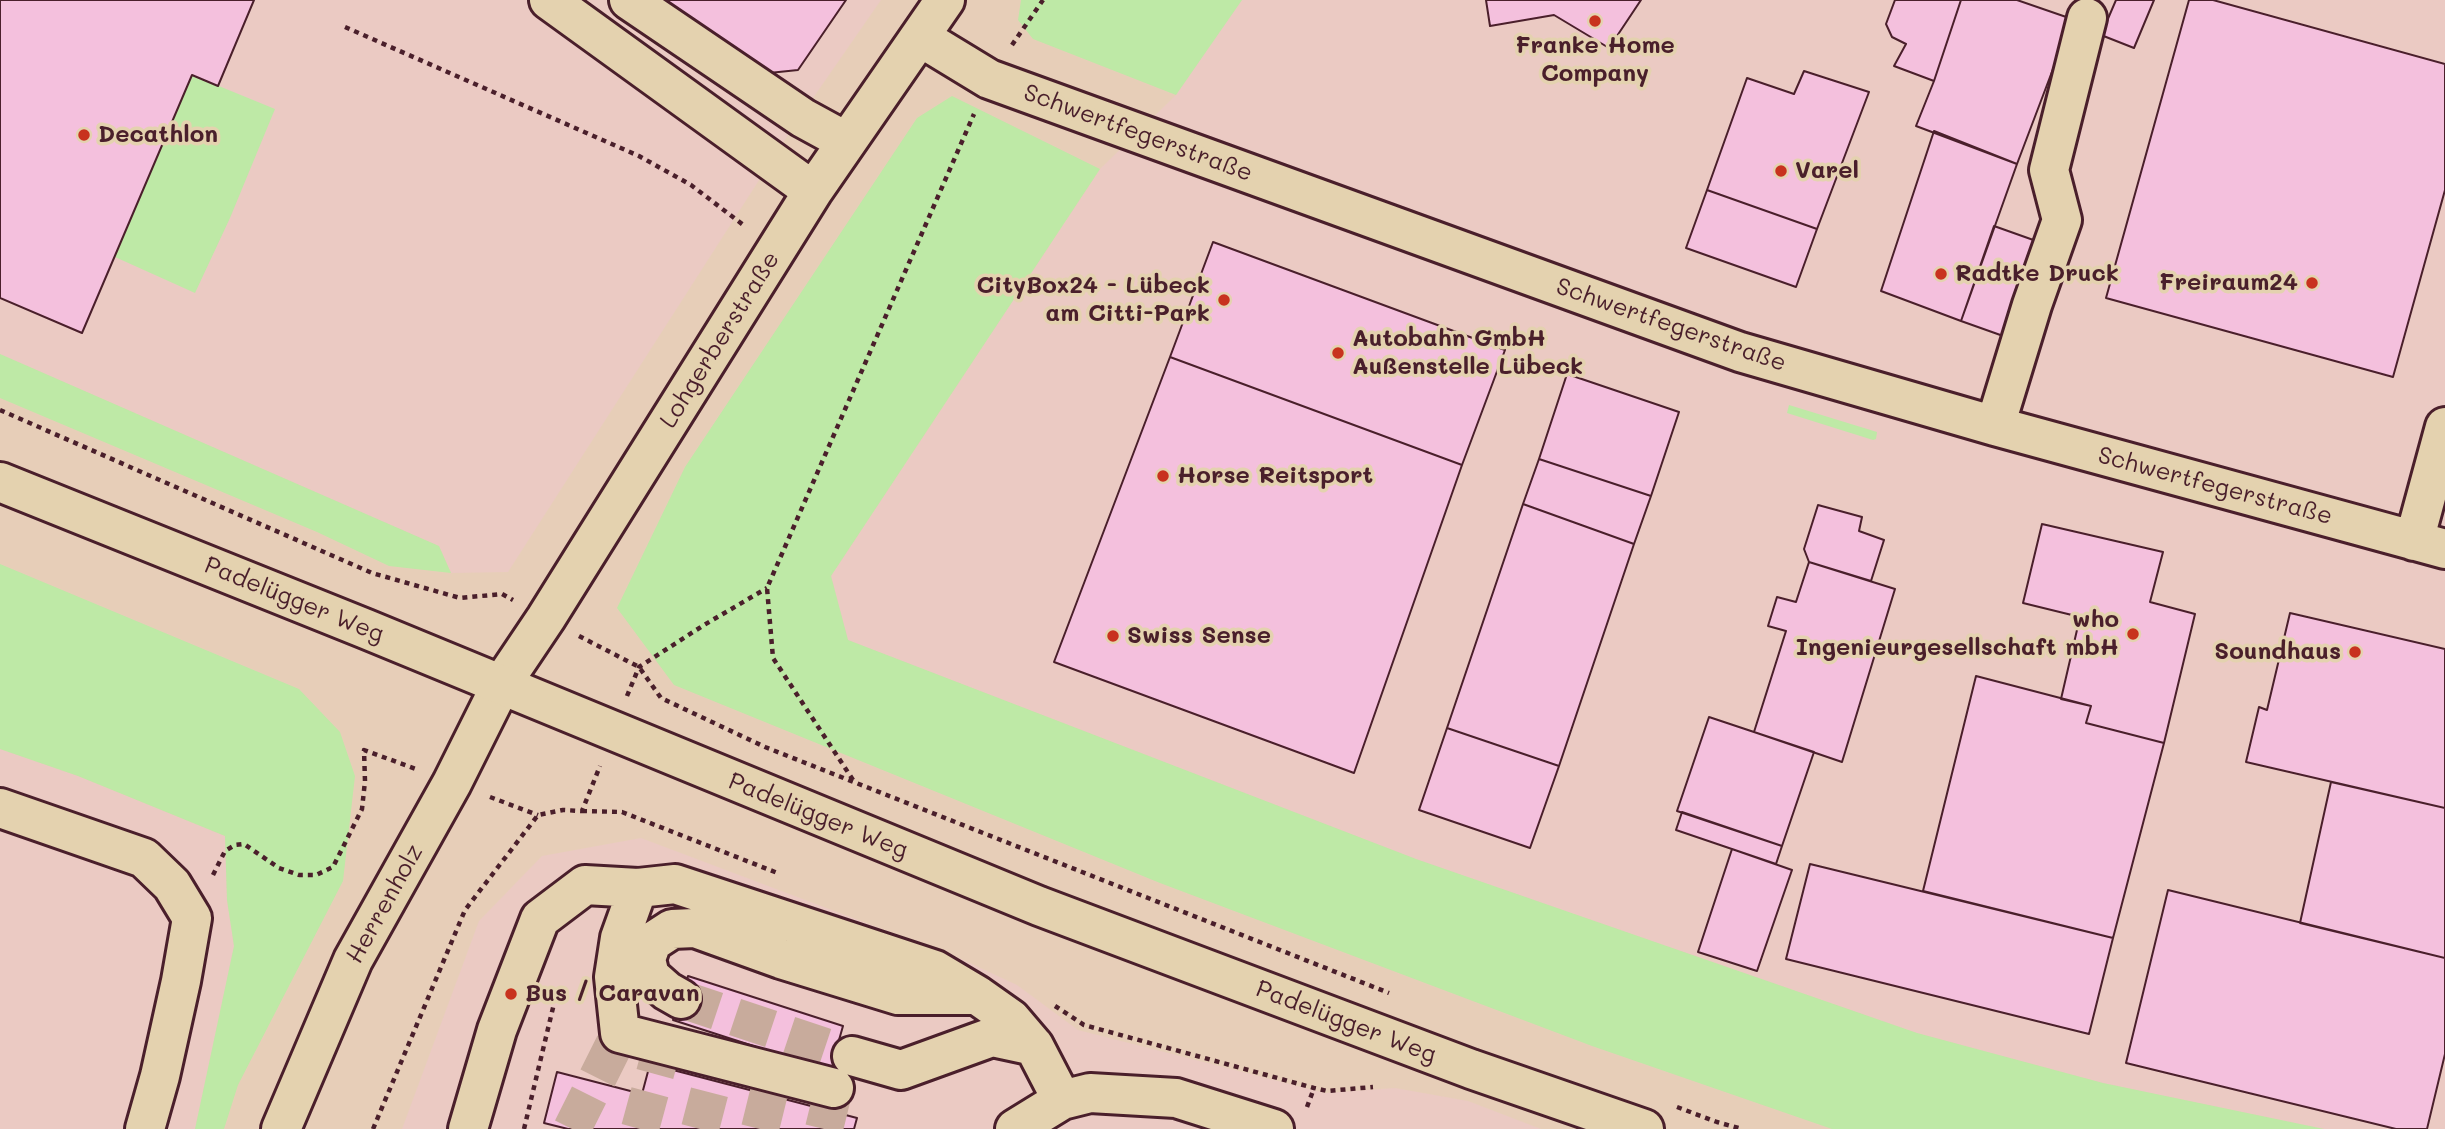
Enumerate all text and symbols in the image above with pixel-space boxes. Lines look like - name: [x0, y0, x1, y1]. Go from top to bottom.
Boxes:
- marker: Franke Home Company: [1587, 13, 1603, 29]
- place label: Franke Home Company: [1515, 32, 1675, 88]
- street label: Schwertfegerstraße: [1020, 78, 1256, 188]
- place label: Decathlon: [98, 121, 218, 149]
- marker: Decathlon: [76, 127, 92, 143]
- place label: Varel: [1795, 157, 1859, 185]
- marker: Varel: [1773, 163, 1789, 179]
- street label: Lohgerberstraße: [654, 246, 786, 434]
- place label: Radtke Druck: [1955, 260, 2119, 288]
- marker: Radtke Druck: [1933, 266, 1949, 282]
- place label: Freiraum24: [2159, 269, 2298, 297]
- place label: CityBox24 - Lübeck am Citti-Park: [976, 272, 1210, 328]
- street label: Schwertfegerstraße: [1552, 272, 1790, 378]
- marker: Freiraum24: [2304, 275, 2320, 291]
- marker: CityBox24 - Lübeck am Citti-Park: [1216, 292, 1232, 308]
- place label: Autobahn GmbH Außenstelle Lübeck: [1352, 325, 1583, 381]
- marker: Autobahn GmbH Außenstelle Lübeck: [1330, 345, 1346, 361]
- street label: Schwertfegerstraße: [2095, 441, 2335, 531]
- place label: Horse Reitsport: [1177, 462, 1373, 490]
- marker: Horse Reitsport: [1155, 468, 1171, 484]
- street label: Padelügger Weg: [200, 551, 388, 649]
- place label: who Ingenieurgesellschaft mbH: [1796, 606, 2119, 662]
- place label: Swiss Sense: [1127, 622, 1271, 650]
- marker: who Ingenieurgesellschaft mbH: [2125, 626, 2141, 642]
- marker: Swiss Sense: [1105, 628, 1121, 644]
- place label: Soundhaus: [2214, 638, 2341, 666]
- marker: Soundhaus: [2347, 644, 2363, 660]
- street label: Padelügger Weg: [724, 767, 912, 865]
- street label: Herrenholz: [341, 840, 429, 968]
- street label: Padelügger Weg: [1252, 974, 1440, 1070]
- place label: Bus / Caravan: [525, 980, 700, 1008]
- marker: Bus / Caravan: [503, 986, 519, 1002]

